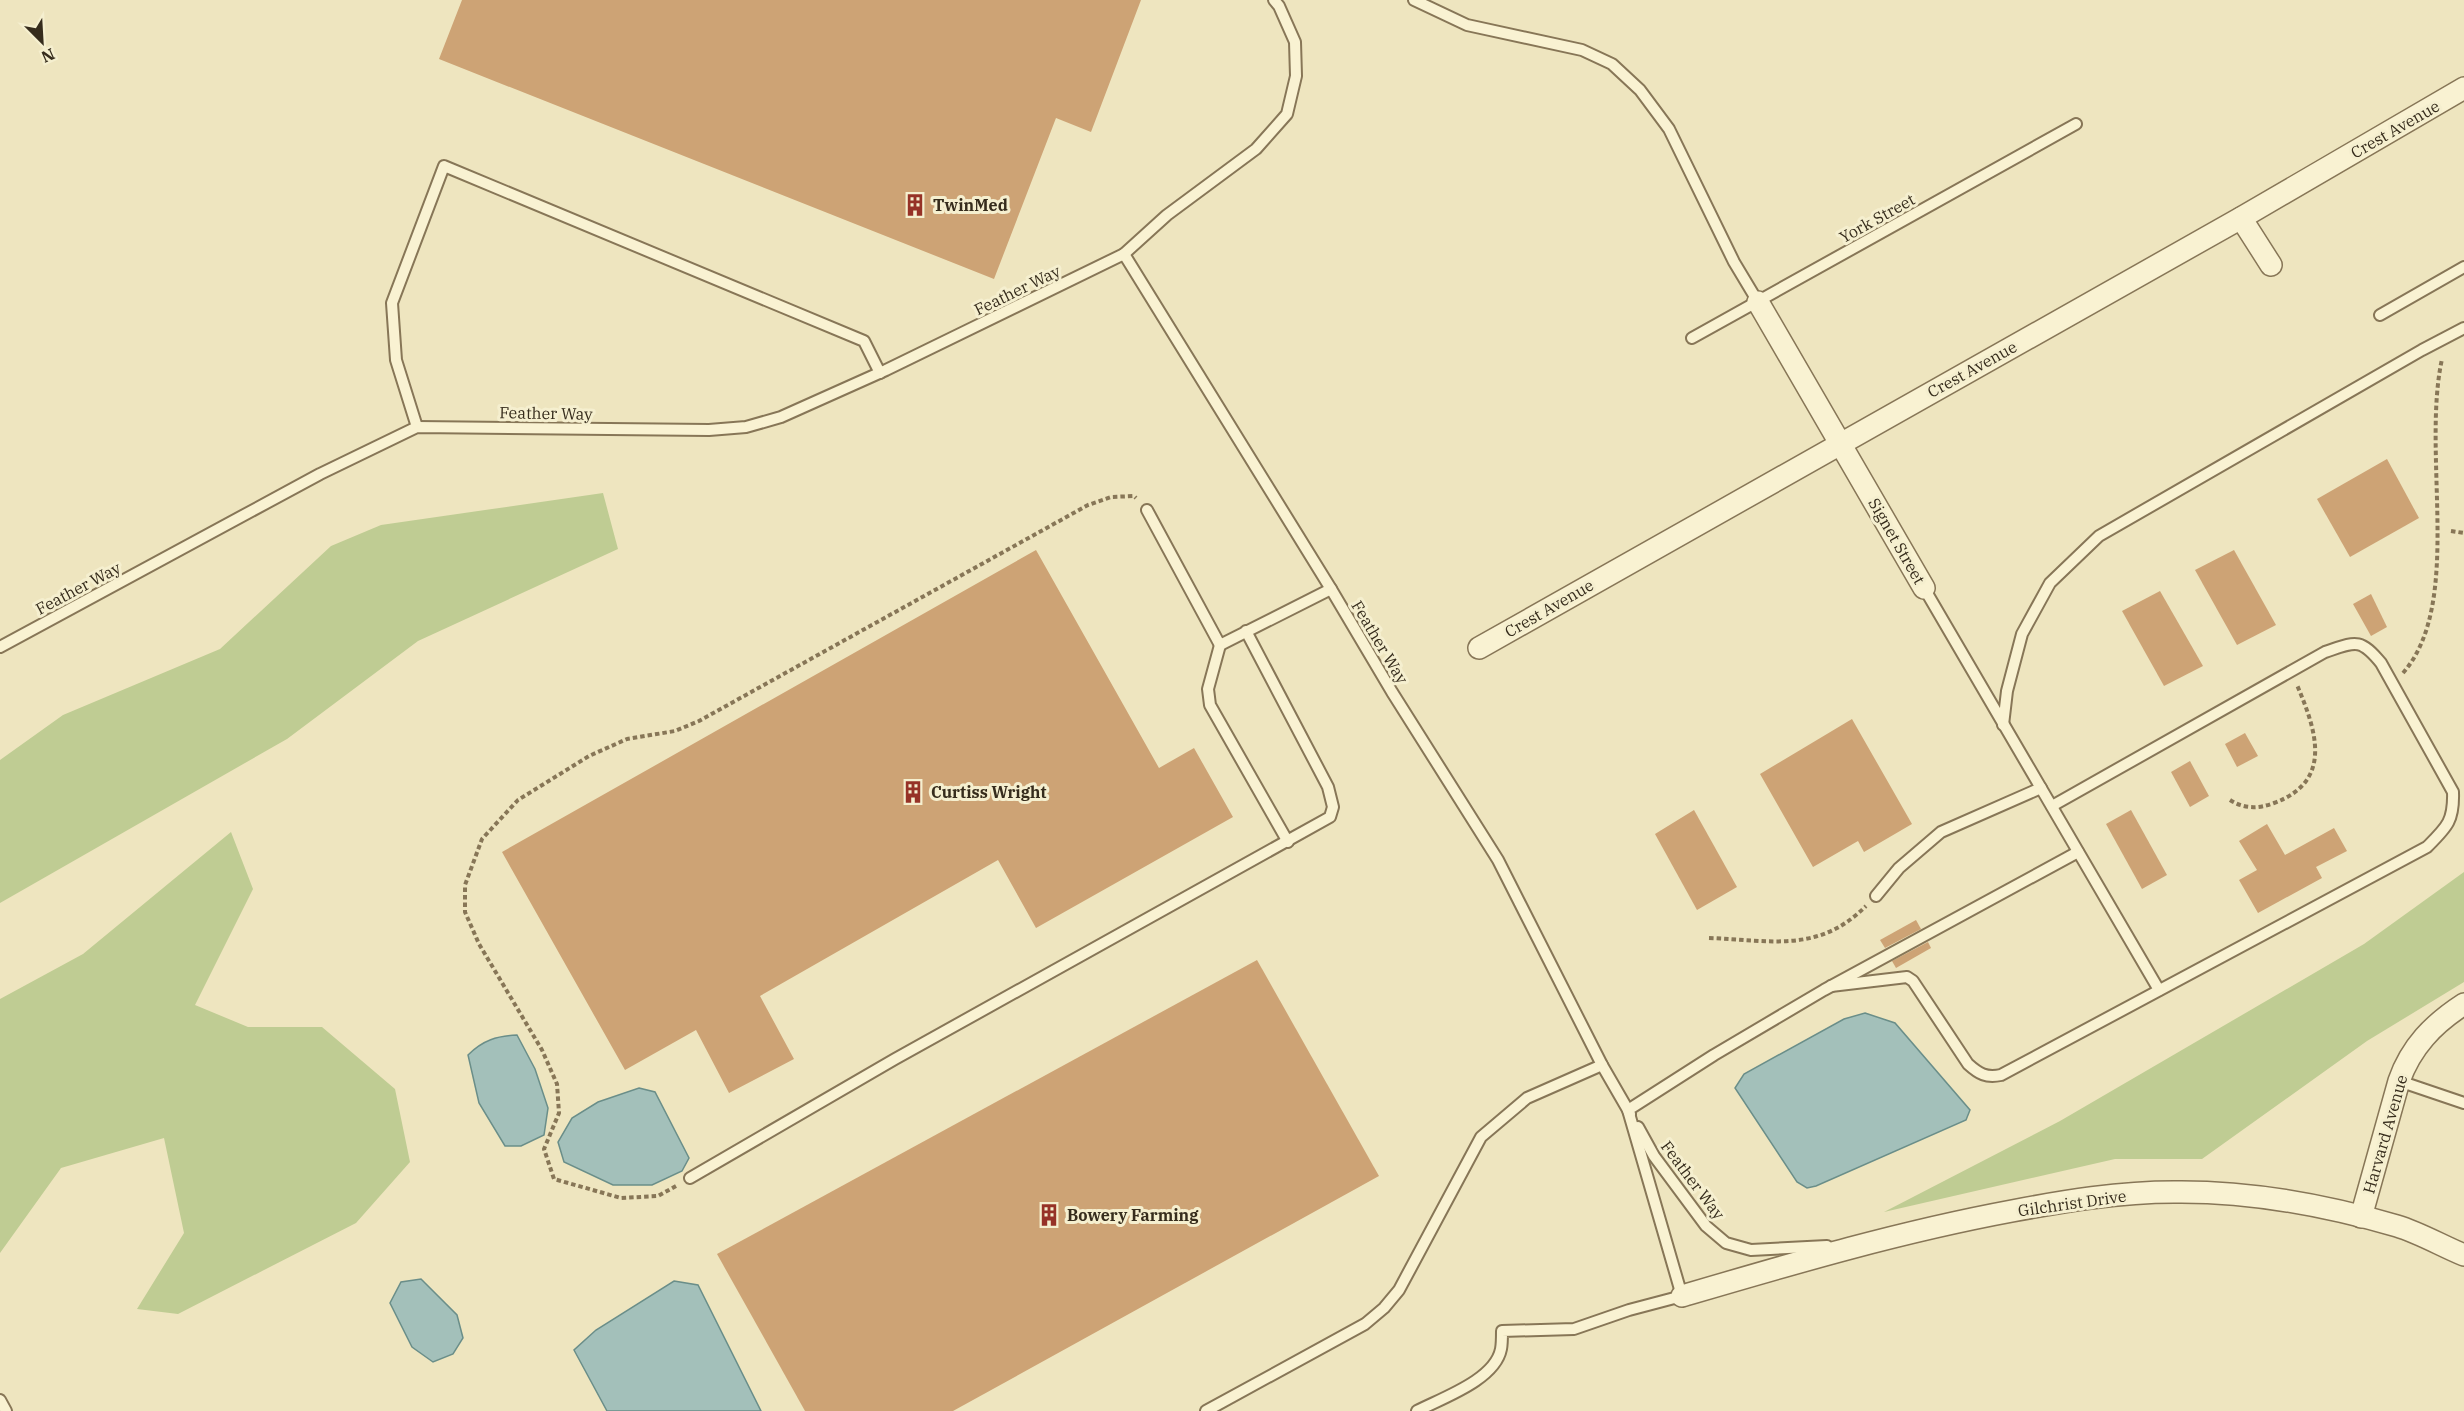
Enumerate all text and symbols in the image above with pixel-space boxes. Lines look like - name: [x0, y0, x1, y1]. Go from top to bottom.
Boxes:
- north arrow: [12, 12, 72, 72]
- text: N: [38, 44, 58, 67]
- street label: Crest Avenue: [2347, 96, 2443, 162]
- street label: York Street: [1836, 189, 1919, 247]
- building icon: TwinMed: [902, 192, 928, 218]
- place label: TwinMed: [933, 195, 1008, 215]
- street label: Feather Way: [971, 260, 1064, 319]
- street label: Crest Avenue: [1924, 336, 2020, 402]
- street label: Feather Way: [499, 402, 593, 424]
- street label: Signet Street: [1864, 494, 1930, 588]
- street label: Feather Way: [32, 557, 124, 619]
- street label: Crest Avenue: [1501, 575, 1597, 641]
- street label: Feather Way: [1347, 597, 1413, 688]
- building icon: Curtiss Wright: [900, 779, 926, 805]
- place label: Curtiss Wright: [931, 782, 1046, 802]
- street label: Harvard Avenue: [2358, 1072, 2412, 1196]
- street label: Feather Way: [1657, 1137, 1729, 1224]
- street label: Gilchrist Drive: [2017, 1185, 2127, 1221]
- building icon: Bowery Farming: [1036, 1202, 1062, 1228]
- place label: Bowery Farming: [1067, 1205, 1199, 1225]

